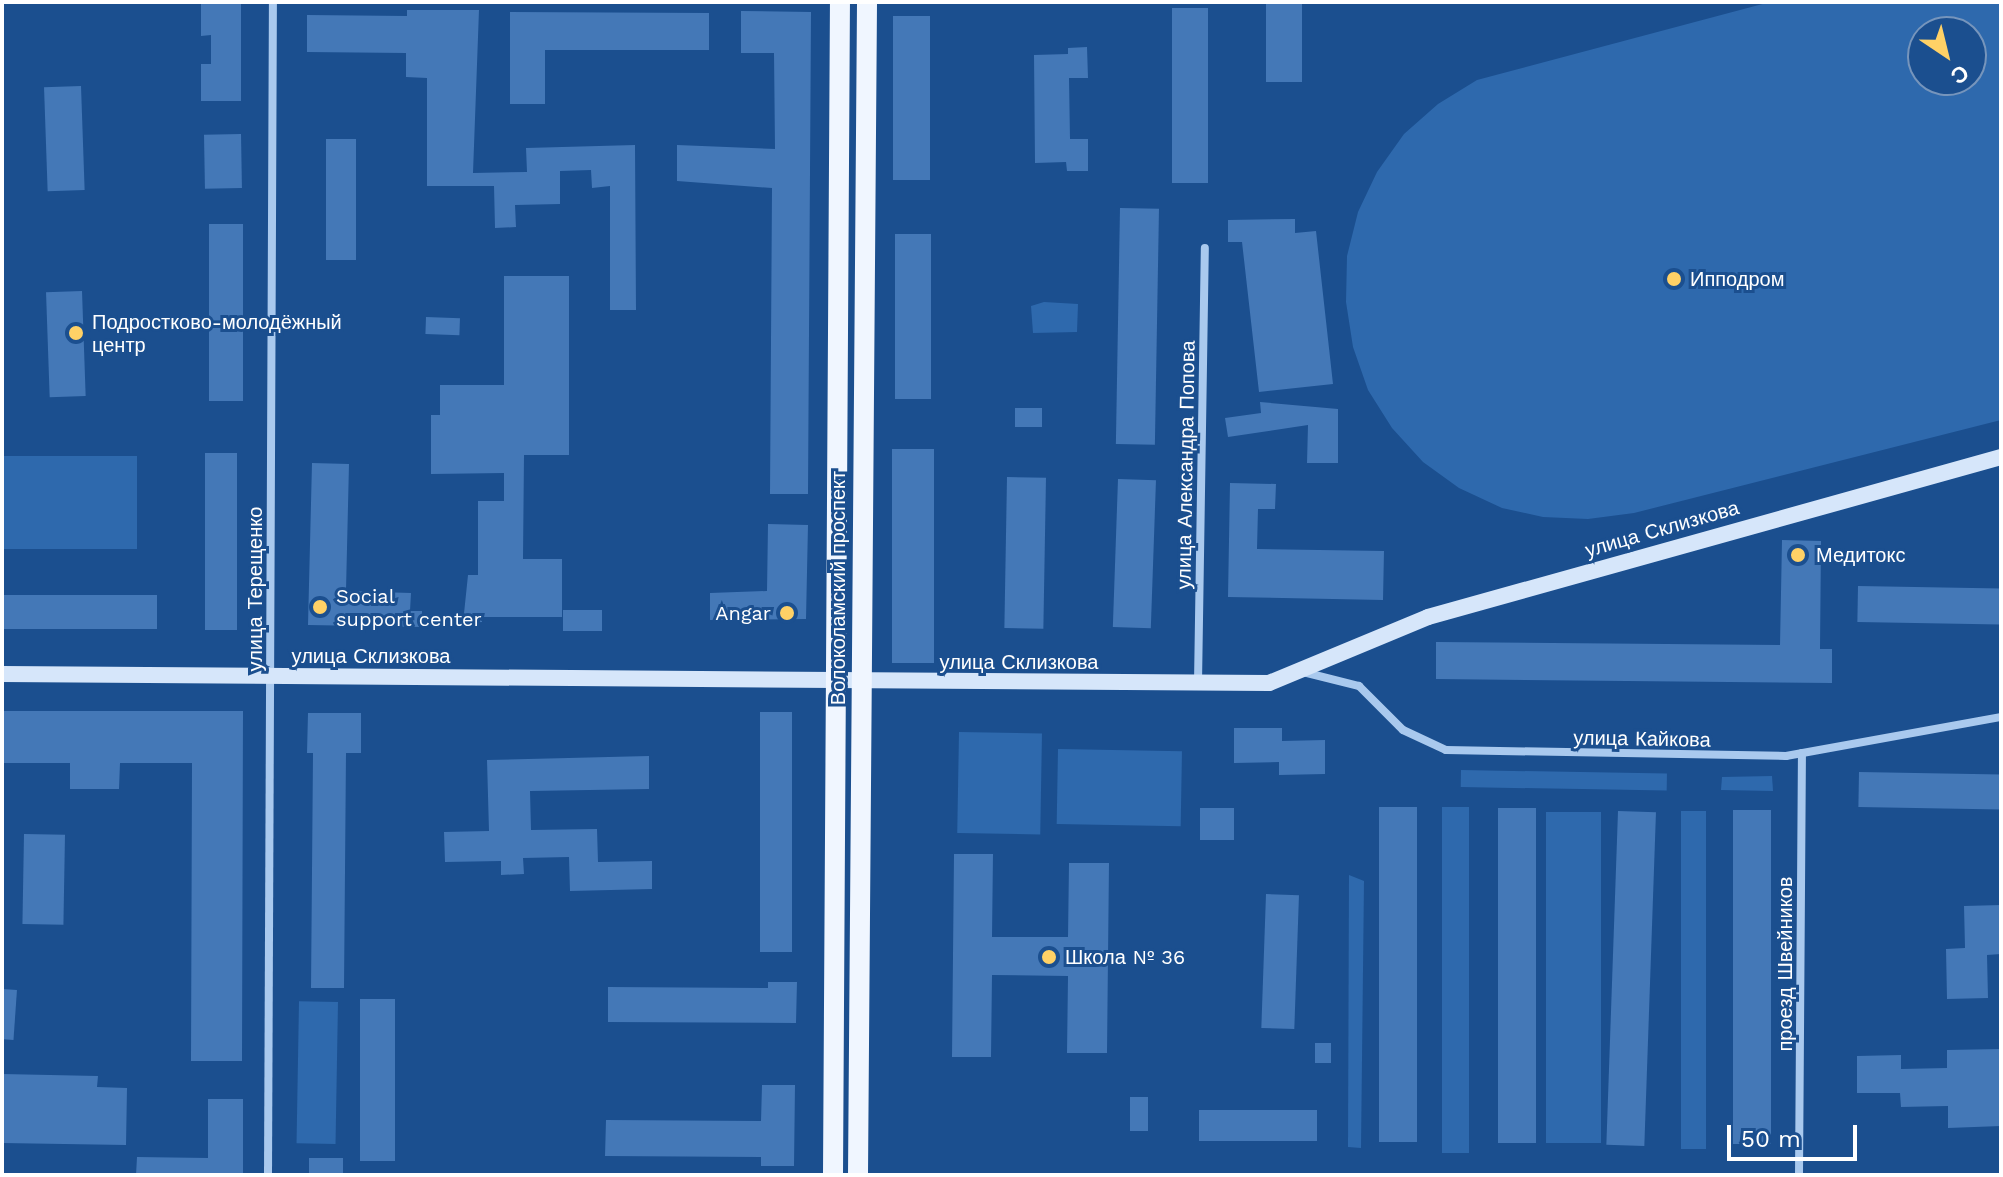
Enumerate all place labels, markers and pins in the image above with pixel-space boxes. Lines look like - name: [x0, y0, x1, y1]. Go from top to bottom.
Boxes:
- place label: Ипподром: [1690, 267, 1784, 291]
- marker: Ипподром: [1665, 270, 1683, 288]
- place label: Подростково-молодёжный центр: [92, 310, 342, 357]
- marker: Подростково-молодёжный центр: [67, 324, 85, 342]
- place label: Медитокс: [1816, 543, 1905, 567]
- marker: Медитокс: [1787, 544, 1809, 566]
- place label: Social support center: [336, 584, 482, 631]
- marker: Social support center: [311, 598, 329, 616]
- place label: Angar: [715, 601, 771, 625]
- marker: Angar: [778, 604, 796, 622]
- place label: Школа № 36: [1065, 945, 1185, 969]
- marker: Школа № 36: [1040, 948, 1058, 966]

